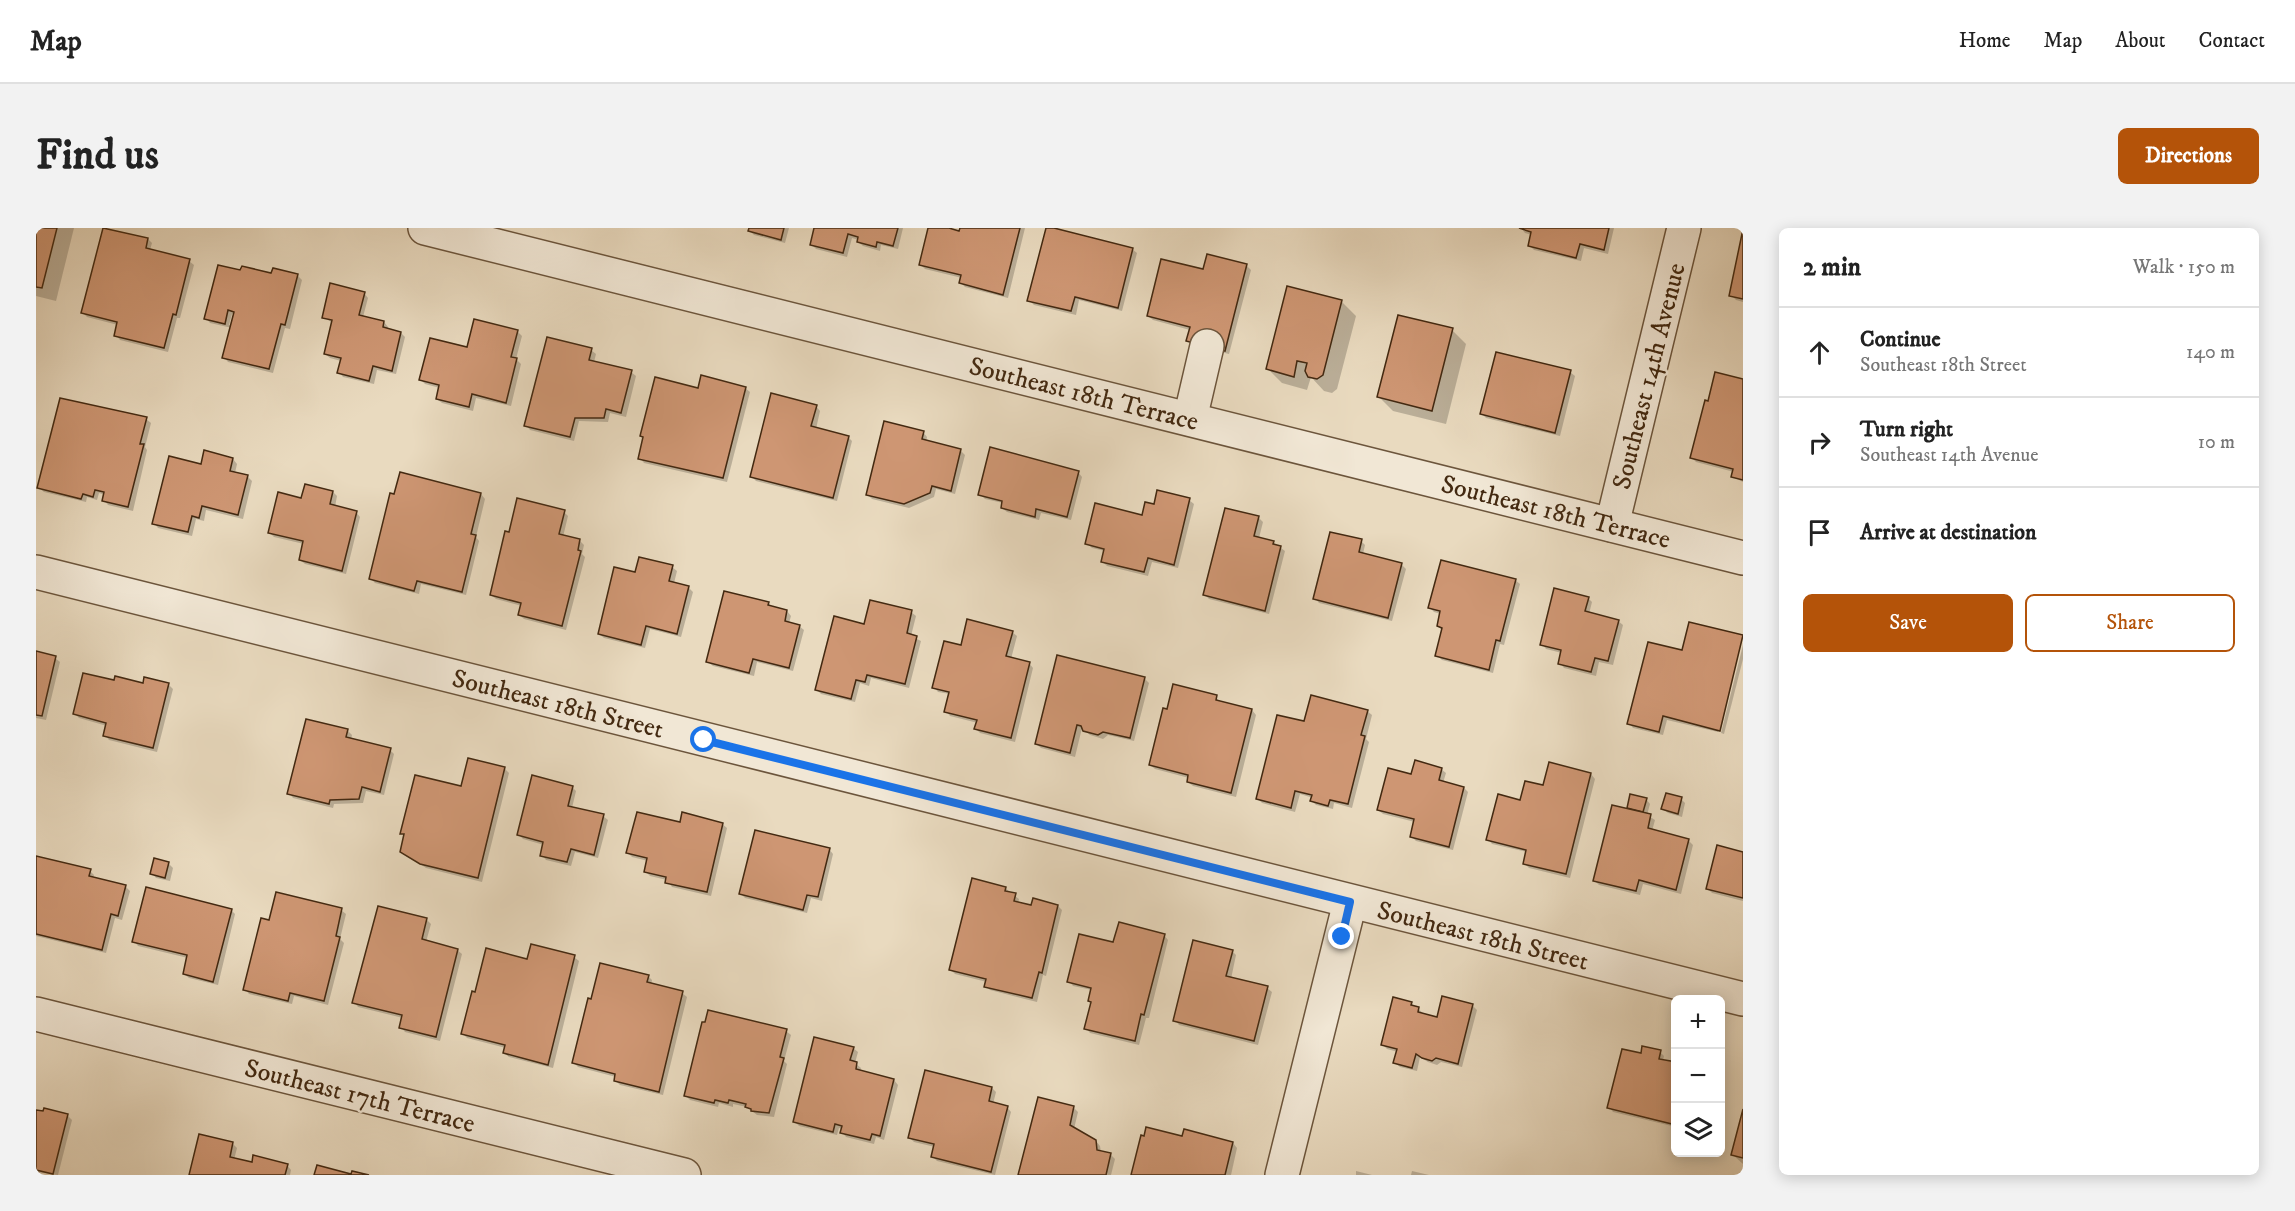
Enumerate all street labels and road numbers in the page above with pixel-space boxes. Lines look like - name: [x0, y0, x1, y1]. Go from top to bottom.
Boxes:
- street label: Southeast 14th Avenue: [1605, 260, 1694, 493]
- street label: Southeast 18th Terrace: [965, 350, 1202, 439]
- street label: Southeast 18th Terrace: [1437, 468, 1674, 557]
- street label: Southeast 18th Street: [449, 662, 667, 747]
- street label: Southeast 18th Street: [1374, 894, 1592, 979]
- street label: Southeast 17th Terrace: [241, 1052, 478, 1141]

